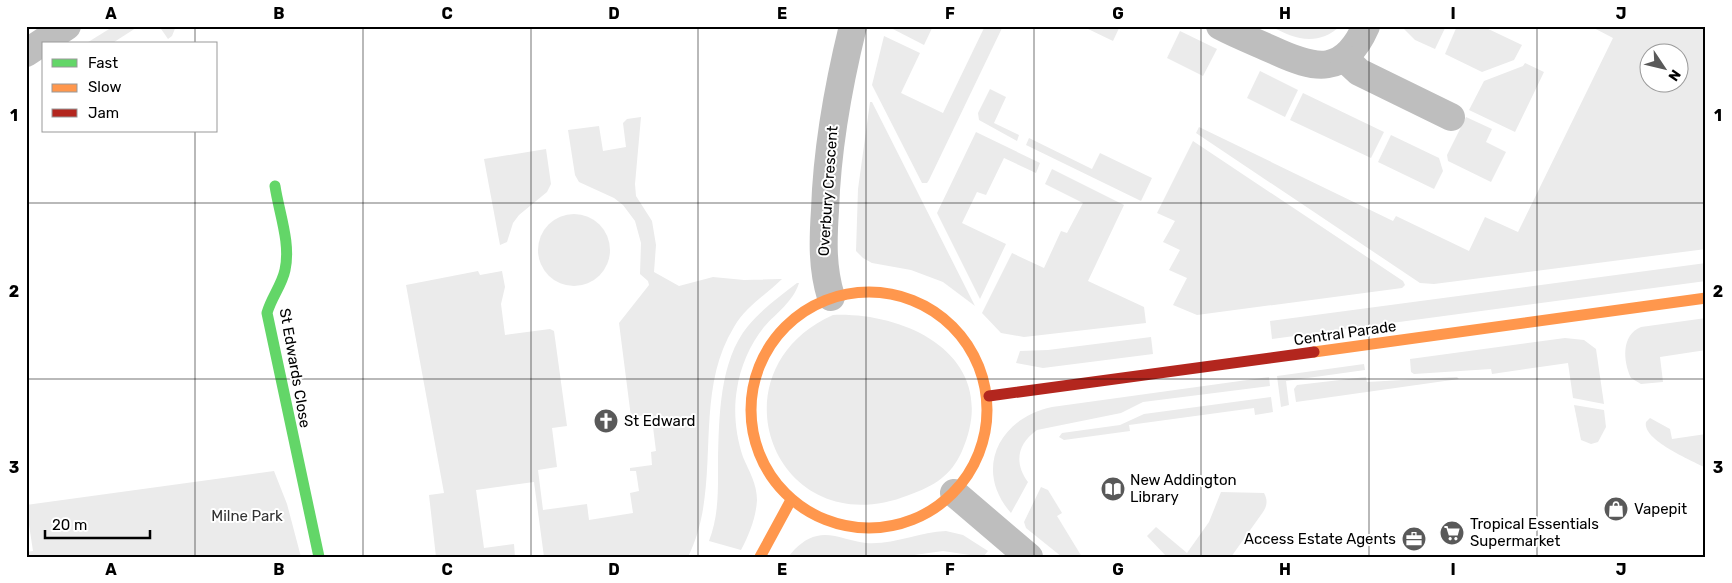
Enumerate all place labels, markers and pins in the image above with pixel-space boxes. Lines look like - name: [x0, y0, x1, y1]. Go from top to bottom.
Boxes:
- church icon: St Edward: [593, 408, 619, 434]
- place label: St Edward: [624, 412, 695, 430]
- place label: New Addington Library: [1130, 471, 1237, 506]
- library icon: New Addington Library: [1100, 476, 1126, 502]
- shop icon: Vapepit: [1603, 496, 1629, 522]
- place label: Vapepit: [1634, 500, 1687, 518]
- place label: Tropical Essentials Supermarket: [1470, 515, 1599, 550]
- supermarket icon: Tropical Essentials Supermarket: [1439, 520, 1465, 546]
- office icon: Access Estate Agents: [1401, 526, 1427, 552]
- place label: Access Estate Agents: [1244, 530, 1396, 548]

